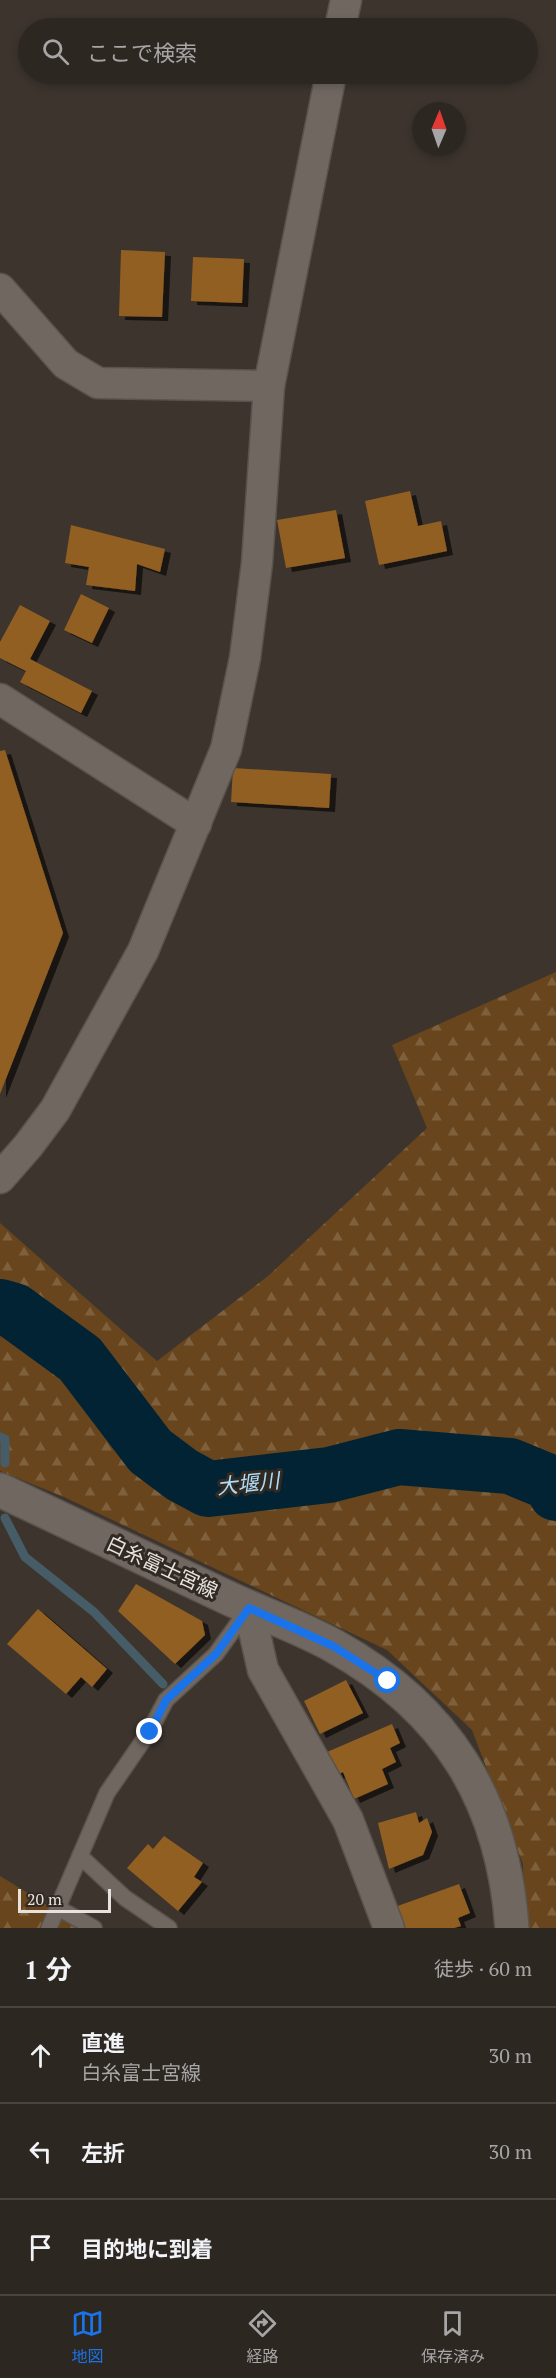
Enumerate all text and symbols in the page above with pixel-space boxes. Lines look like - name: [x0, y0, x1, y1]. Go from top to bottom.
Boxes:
- search box: [18, 18, 538, 84]
- icon: search: [39, 35, 72, 68]
- text: ここで検索: [87, 38, 197, 67]
- north arrow: [412, 102, 466, 156]
- water label: 大堰川: [215, 1466, 283, 1500]
- street label: 白糸富士宮線: [102, 1529, 222, 1604]
- route start: [374, 1667, 400, 1693]
- route end: [136, 1718, 162, 1744]
- scale bar: [18, 1886, 111, 1914]
- text: 20 m: [27, 1888, 62, 1910]
- text: 1 分: [24, 1952, 72, 1986]
- text: 徒歩 · 60 m: [434, 1955, 532, 1982]
- text: 直進: [81, 2028, 125, 2057]
- icon: ahead: [24, 2039, 57, 2072]
- text: 30 m: [489, 2042, 532, 2069]
- text: 白糸富士宮線: [81, 2059, 201, 2086]
- icon: left: [24, 2135, 57, 2168]
- text: 左折: [81, 2138, 125, 2167]
- text: 30 m: [489, 2138, 532, 2165]
- icon: arrive: [24, 2231, 57, 2264]
- text: 目的地に到着: [81, 2234, 213, 2263]
- tab: 地図: [71, 2307, 104, 2367]
- tab: 経路: [246, 2307, 279, 2367]
- tab: 保存済み: [421, 2307, 485, 2367]

